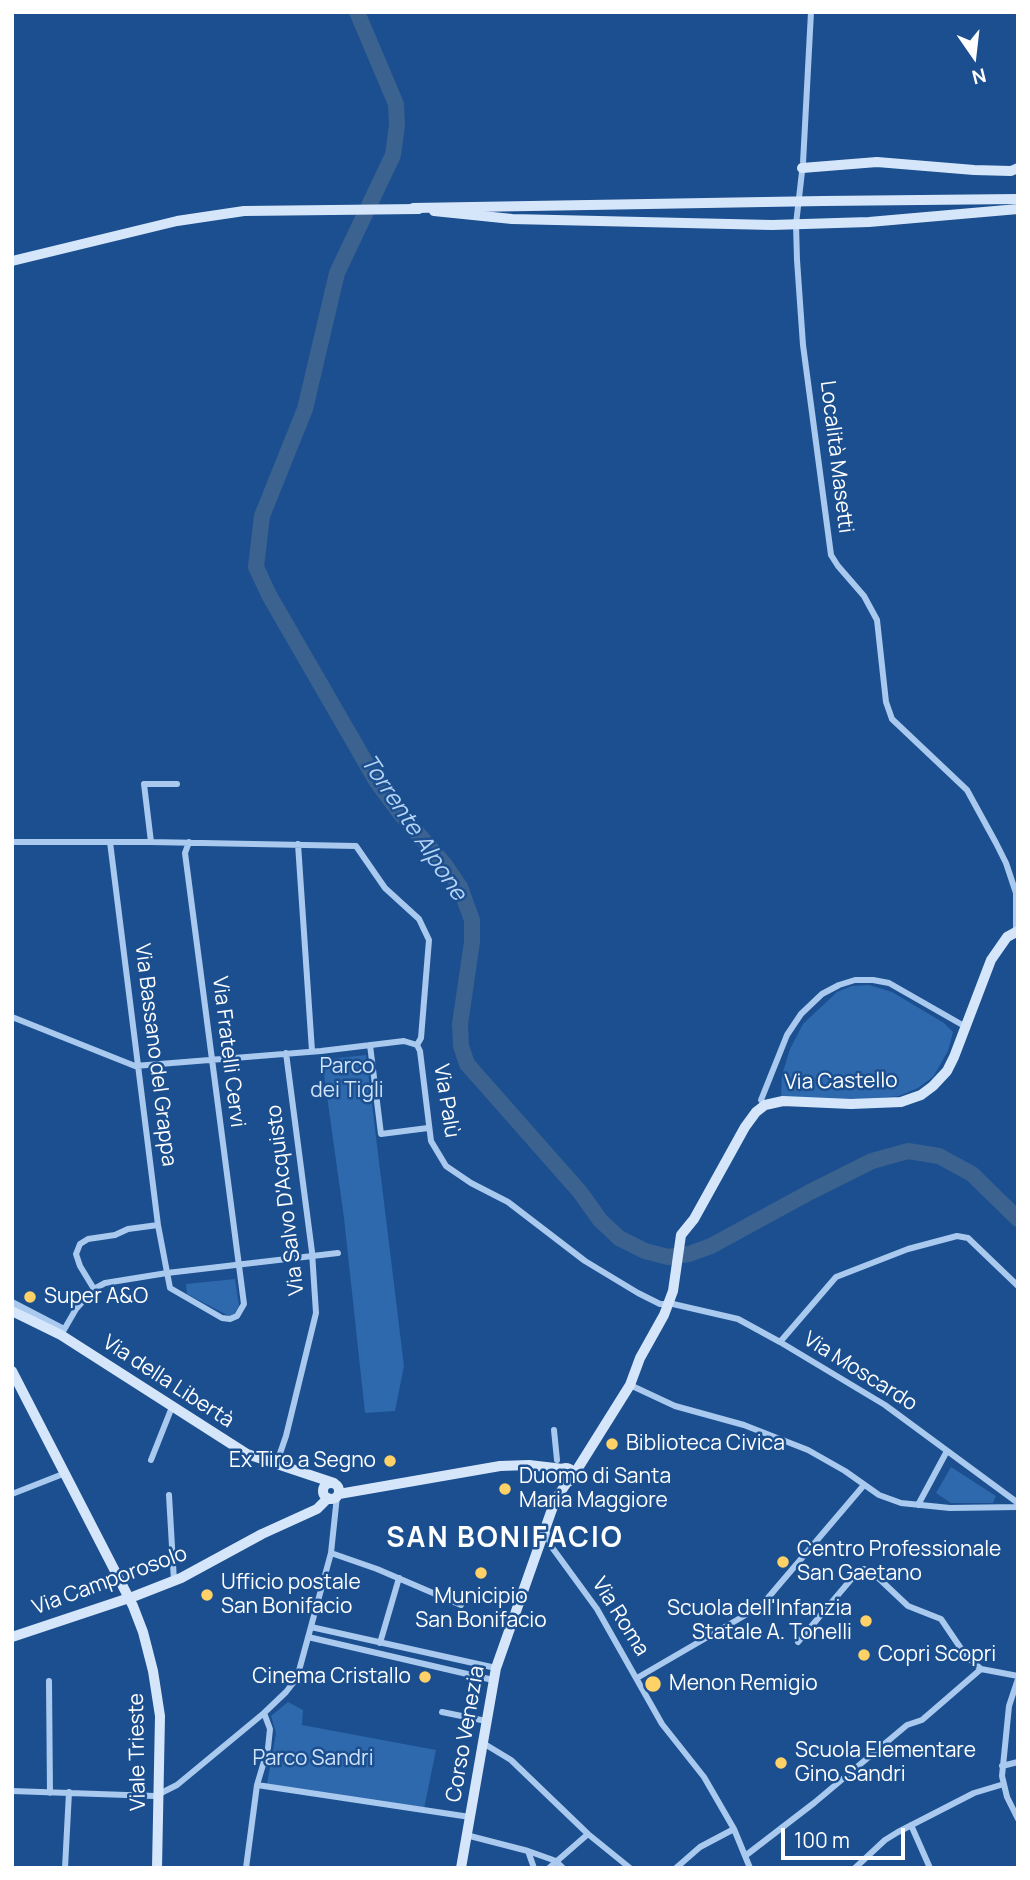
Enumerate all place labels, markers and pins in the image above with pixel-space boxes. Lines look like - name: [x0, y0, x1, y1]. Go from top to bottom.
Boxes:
- place label: Super A&O: [44, 1284, 148, 1310]
- marker: Super A&O: [22, 1289, 38, 1305]
- place label: Biblioteca Civica: [626, 1431, 785, 1457]
- marker: Biblioteca Civica: [604, 1436, 620, 1452]
- place label: Ex Tiro a Segno: [229, 1448, 376, 1474]
- marker: Ex Tiro a Segno: [382, 1453, 398, 1469]
- place label: Duomo di Santa Maria Maggiore: [519, 1464, 671, 1514]
- marker: Duomo di Santa Maria Maggiore: [497, 1481, 513, 1497]
- place label: Centro Professionale San Gaetano: [797, 1537, 1001, 1587]
- marker: Centro Professionale San Gaetano: [775, 1554, 791, 1570]
- marker: Municipio San Bonifacio: [473, 1565, 489, 1581]
- place label: Ufficio postale San Bonifacio: [221, 1570, 361, 1620]
- place label: Municipio San Bonifacio: [415, 1584, 547, 1634]
- marker: Ufficio postale San Bonifacio: [199, 1587, 215, 1603]
- place label: Scuola dell'Infanzia Statale A. Tonelli: [667, 1596, 852, 1646]
- marker: Scuola dell'Infanzia Statale A. Tonelli: [858, 1613, 874, 1629]
- place label: Copri Scopri: [878, 1642, 996, 1668]
- marker: Copri Scopri: [856, 1647, 872, 1663]
- place label: Cinema Cristallo: [252, 1664, 411, 1690]
- marker: Cinema Cristallo: [417, 1669, 433, 1685]
- place label: Menon Remigio: [669, 1671, 818, 1697]
- marker: Menon Remigio: [643, 1674, 663, 1694]
- place label: Scuola Elementare Gino Sandri: [795, 1738, 976, 1788]
- marker: Scuola Elementare Gino Sandri: [773, 1755, 789, 1771]

